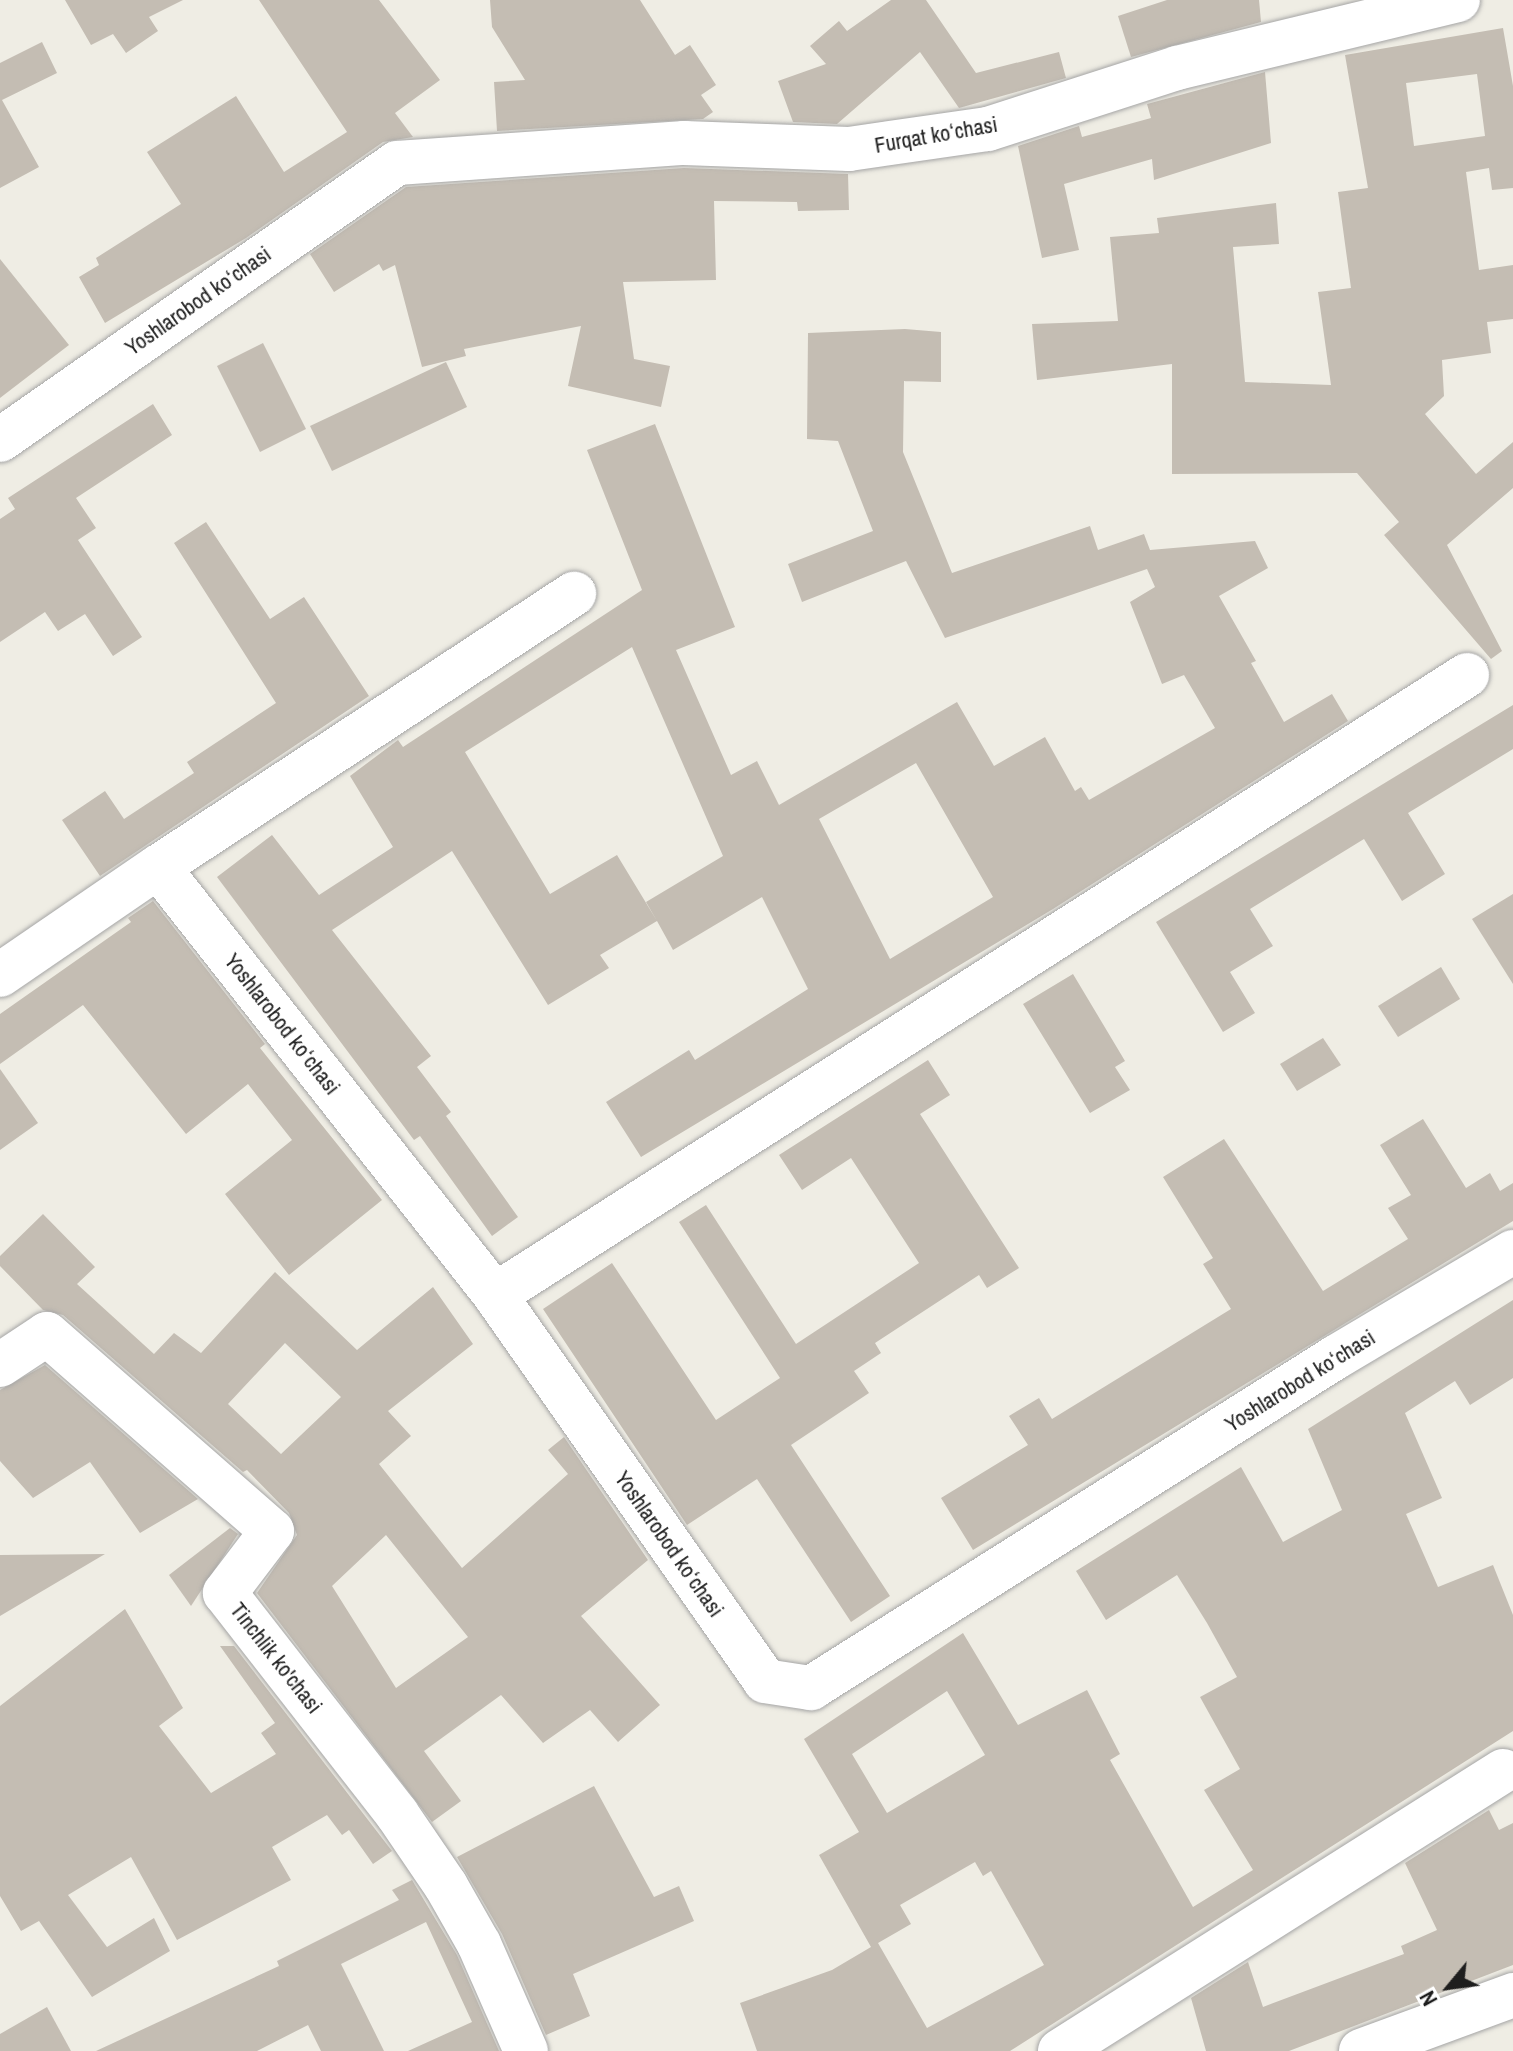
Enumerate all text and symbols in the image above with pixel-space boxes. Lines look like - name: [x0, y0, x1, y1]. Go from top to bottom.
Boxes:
- street label: Furqat koʻchasi: [873, 111, 999, 159]
- street label: Yoshlarobod koʻchasi: [120, 241, 276, 361]
- street label: Yoshlarobod koʻchasi: [219, 948, 345, 1100]
- street label: Yoshlarobod koʻchasi: [1220, 1324, 1380, 1438]
- street label: Yoshlarobod koʻchasi: [609, 1466, 729, 1622]
- street label: Tinchlik ko'chasi: [225, 1597, 327, 1719]
- north arrow: [1409, 1947, 1489, 2027]
- text: N: [1412, 1986, 1444, 2012]

